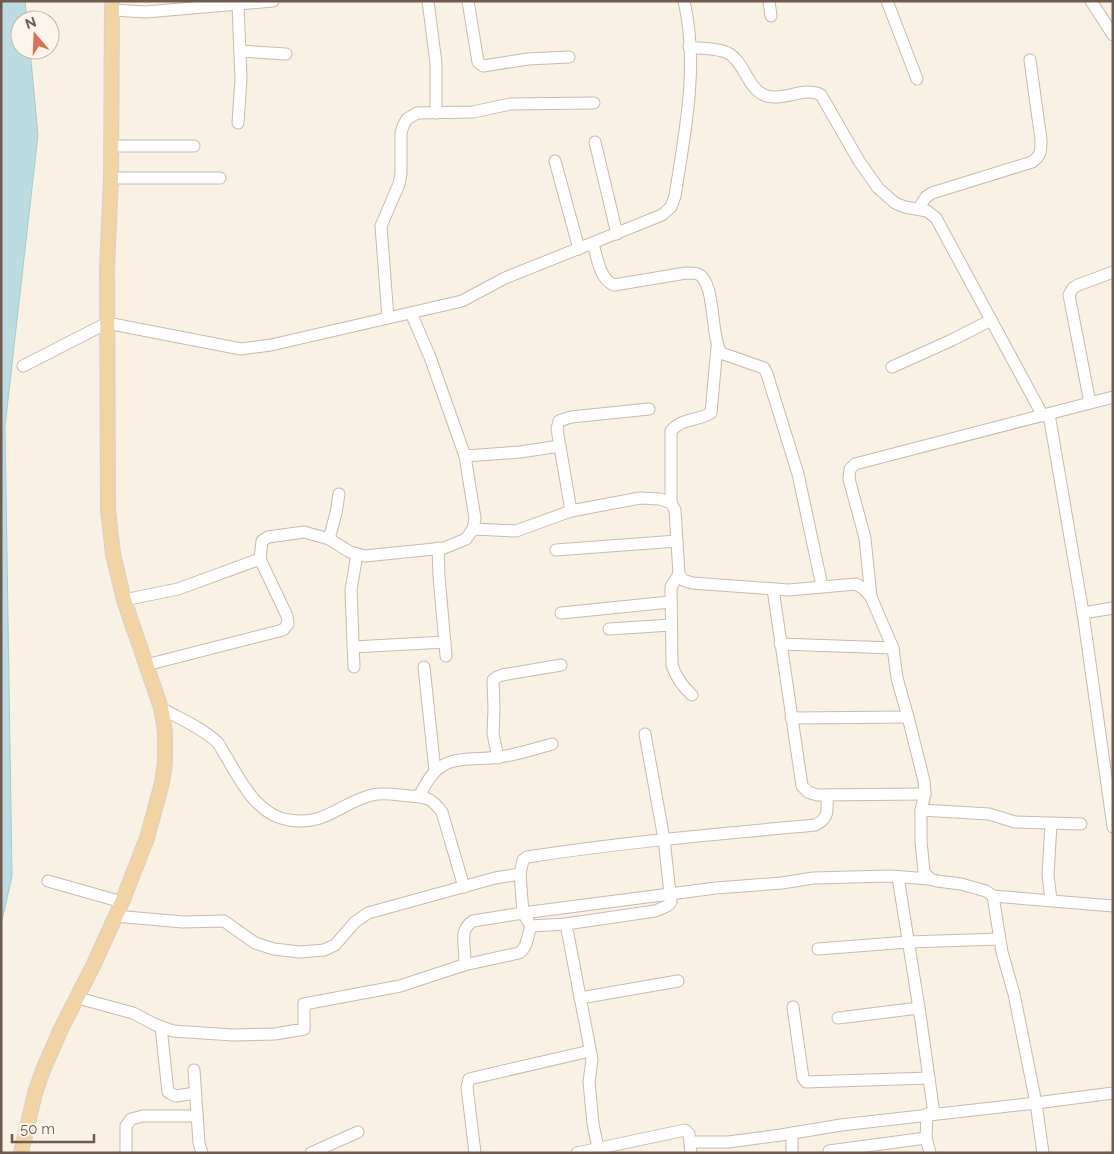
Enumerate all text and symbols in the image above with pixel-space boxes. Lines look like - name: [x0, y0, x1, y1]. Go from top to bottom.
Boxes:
- north arrow: [10, 10, 60, 60]
- text: N: [23, 13, 38, 32]
- scale bar: [12, 1112, 95, 1144]
- text: 50 m: [20, 1120, 55, 1138]

